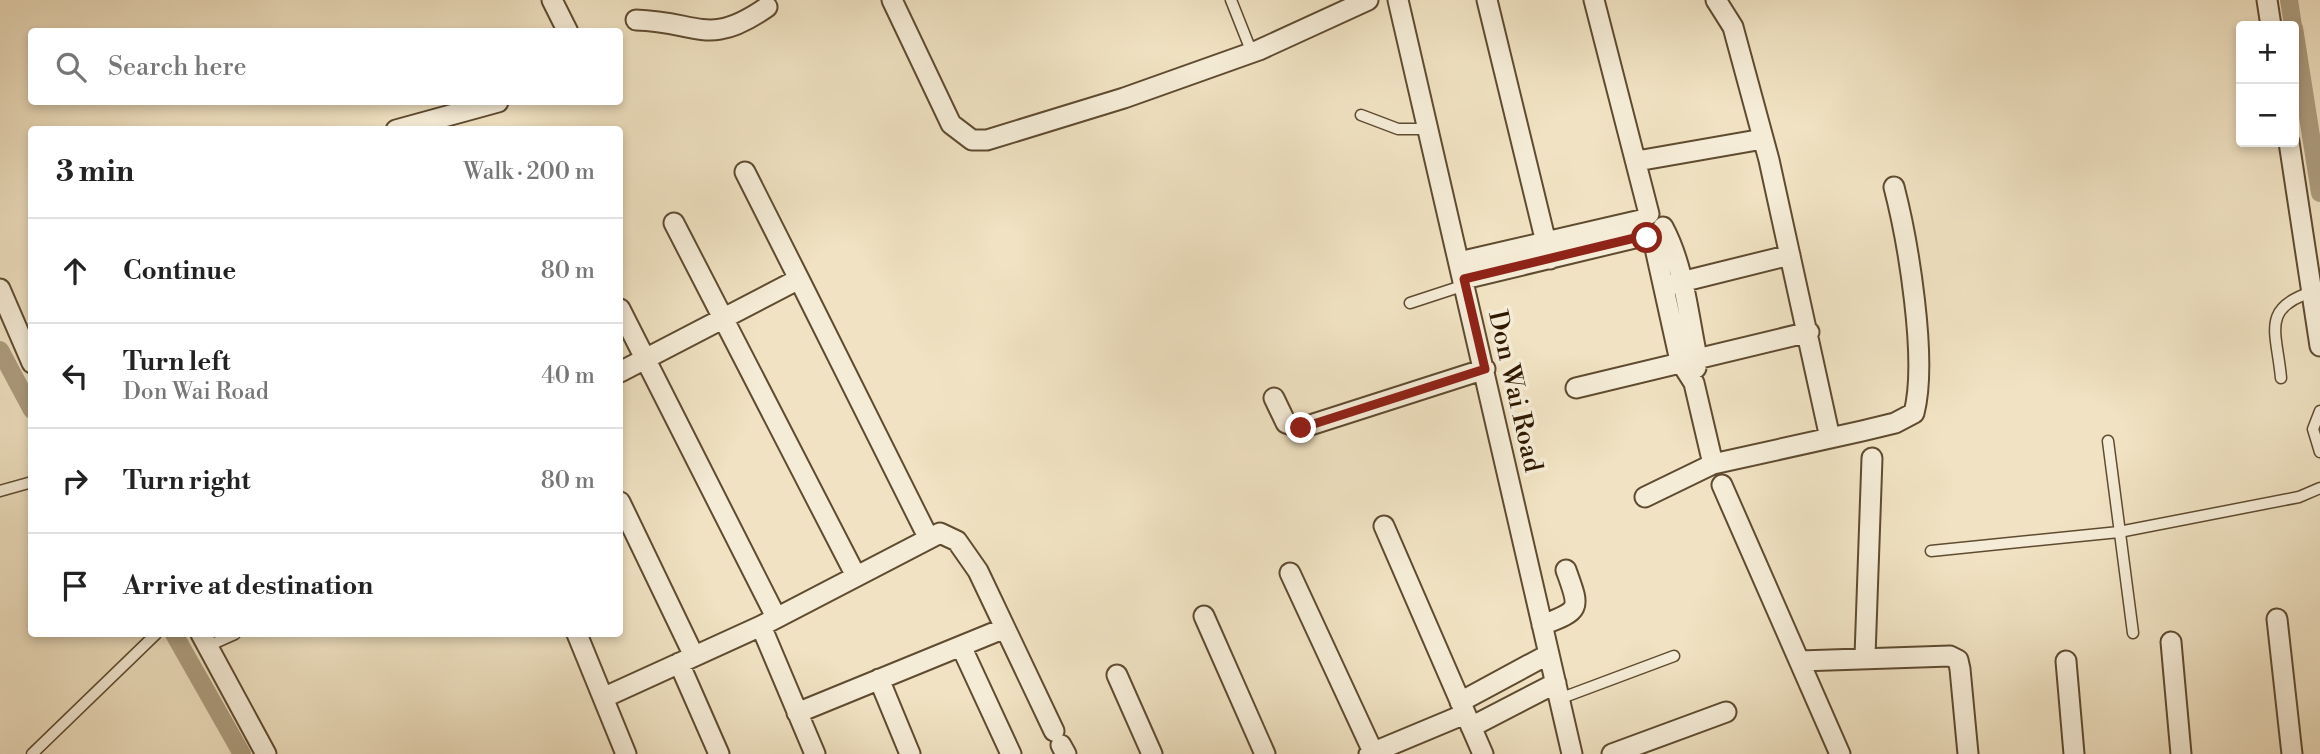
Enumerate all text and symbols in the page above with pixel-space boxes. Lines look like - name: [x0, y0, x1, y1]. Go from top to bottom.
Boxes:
- map controls: [2236, 21, 2299, 147]
- button: +: [2236, 21, 2299, 84]
- search box: [28, 28, 623, 105]
- icon: search: [52, 48, 90, 86]
- text: Search here: [108, 51, 247, 83]
- button: −: [2236, 84, 2299, 147]
- text: 3 min: [56, 153, 134, 191]
- text: Walk · 200 m: [463, 158, 595, 186]
- route start: [1631, 222, 1662, 253]
- icon: ahead: [56, 252, 94, 290]
- text: Continue: [123, 255, 236, 287]
- text: 80 m: [541, 257, 595, 285]
- street label: Don Wai Road: [1481, 307, 1549, 475]
- text: Turn left: [123, 346, 231, 378]
- icon: left: [56, 357, 94, 395]
- text: 40 m: [541, 362, 595, 390]
- text: Don Wai Road: [123, 378, 269, 406]
- route end: [1285, 412, 1316, 443]
- icon: right: [56, 462, 94, 500]
- text: Turn right: [123, 465, 251, 497]
- text: 80 m: [541, 467, 595, 495]
- icon: arrive: [56, 567, 94, 605]
- text: Arrive at destination: [123, 570, 373, 602]

